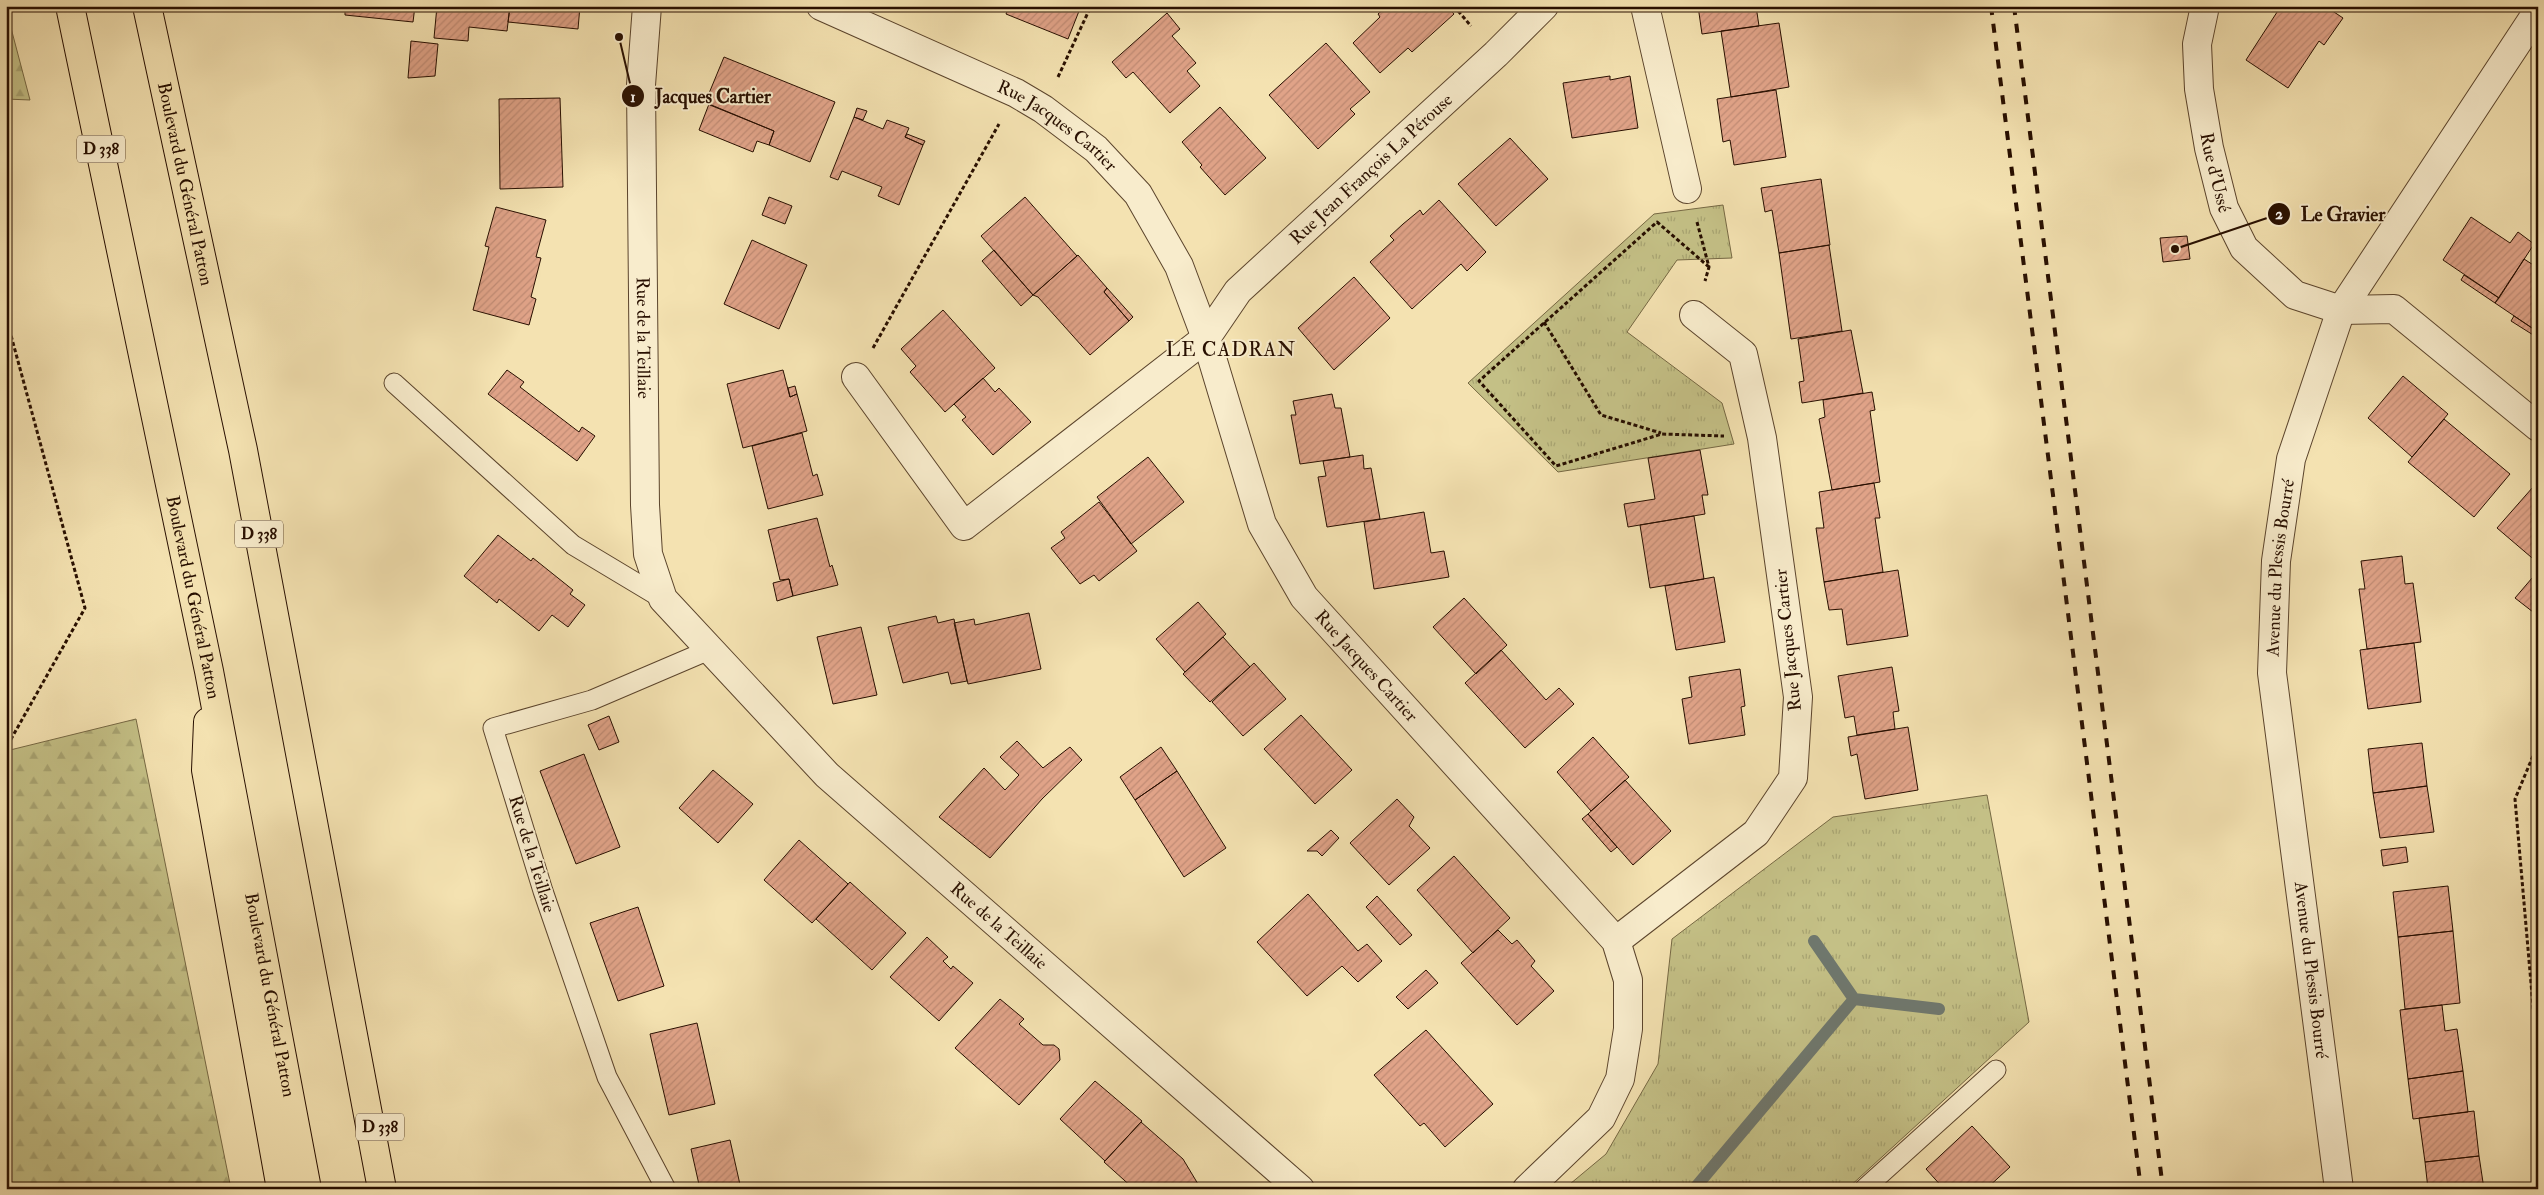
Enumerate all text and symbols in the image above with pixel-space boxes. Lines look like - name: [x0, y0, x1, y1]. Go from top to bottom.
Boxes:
- street label: Rue Jacques Cartier: [994, 75, 1123, 176]
- callout: Jacques Cartier: [620, 79, 781, 113]
- street label: Boulevard du Général Patton: [152, 80, 219, 288]
- text: Jacques Cartier: [654, 85, 772, 110]
- text: 1: [630, 88, 636, 107]
- street label: Rue Jean François La Pérouse: [1285, 88, 1458, 249]
- street label: Rue d'Ussé: [2195, 131, 2236, 217]
- road number: D 338: [77, 136, 125, 162]
- callout: Le Gravier: [2266, 197, 2395, 231]
- text: Le Gravier: [2301, 203, 2386, 227]
- text: 2: [2275, 205, 2283, 224]
- street label: Rue de la Teillaie: [631, 277, 655, 399]
- district label: LE CADRAN: [1166, 337, 1296, 362]
- street label: Avenue du Plessis Bourré: [2261, 477, 2299, 658]
- street label: Boulevard du Général Patton: [161, 493, 226, 701]
- road number: D 338: [235, 520, 283, 548]
- street label: Rue Jacques Cartier: [1769, 567, 1807, 712]
- street label: Rue Jacques Cartier: [1310, 605, 1423, 727]
- street label: Rue de la Teillaie: [503, 793, 561, 916]
- street label: Rue de la Teillaie: [946, 877, 1053, 975]
- street label: Avenue du Plessis Bourré: [2289, 879, 2333, 1060]
- street label: Boulevard du Général Patton: [240, 891, 301, 1099]
- road number: D 338: [356, 1114, 404, 1140]

